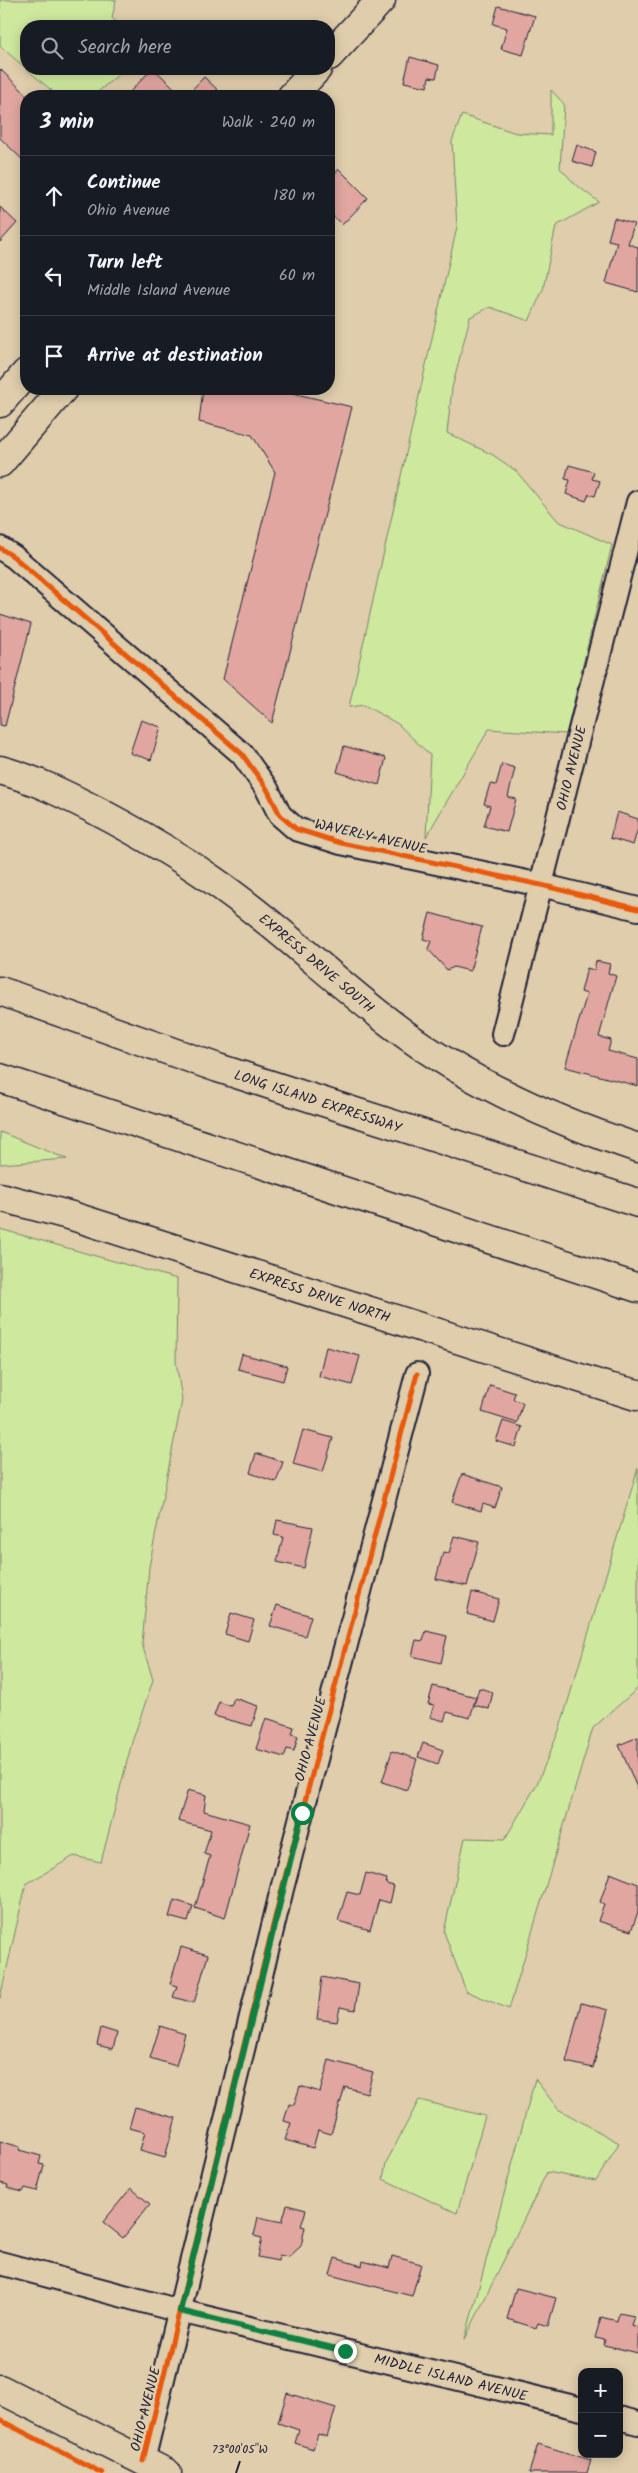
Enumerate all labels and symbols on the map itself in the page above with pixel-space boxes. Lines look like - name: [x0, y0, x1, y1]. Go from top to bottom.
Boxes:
- street label: OHIO AVENUE: [551, 723, 593, 813]
- street label: WAVERLY AVENUE: [312, 813, 430, 861]
- street label: EXPRESS DRIVE SOUTH: [254, 909, 379, 1019]
- street label: LONG ISLAND EXPRESSWAY: [231, 1064, 405, 1140]
- street label: EXPRESS DRIVE NORTH: [246, 1263, 393, 1329]
- street label: OHIO AVENUE: [289, 1694, 333, 1784]
- route start: [291, 1802, 314, 1825]
- route end: [334, 2340, 357, 2363]
- street label: MIDDLE ISLAND AVENUE: [372, 2348, 530, 2408]
- street label: OHIO AVENUE: [125, 2364, 167, 2454]
- text: 73°00'05"W: [212, 2440, 268, 2459]

